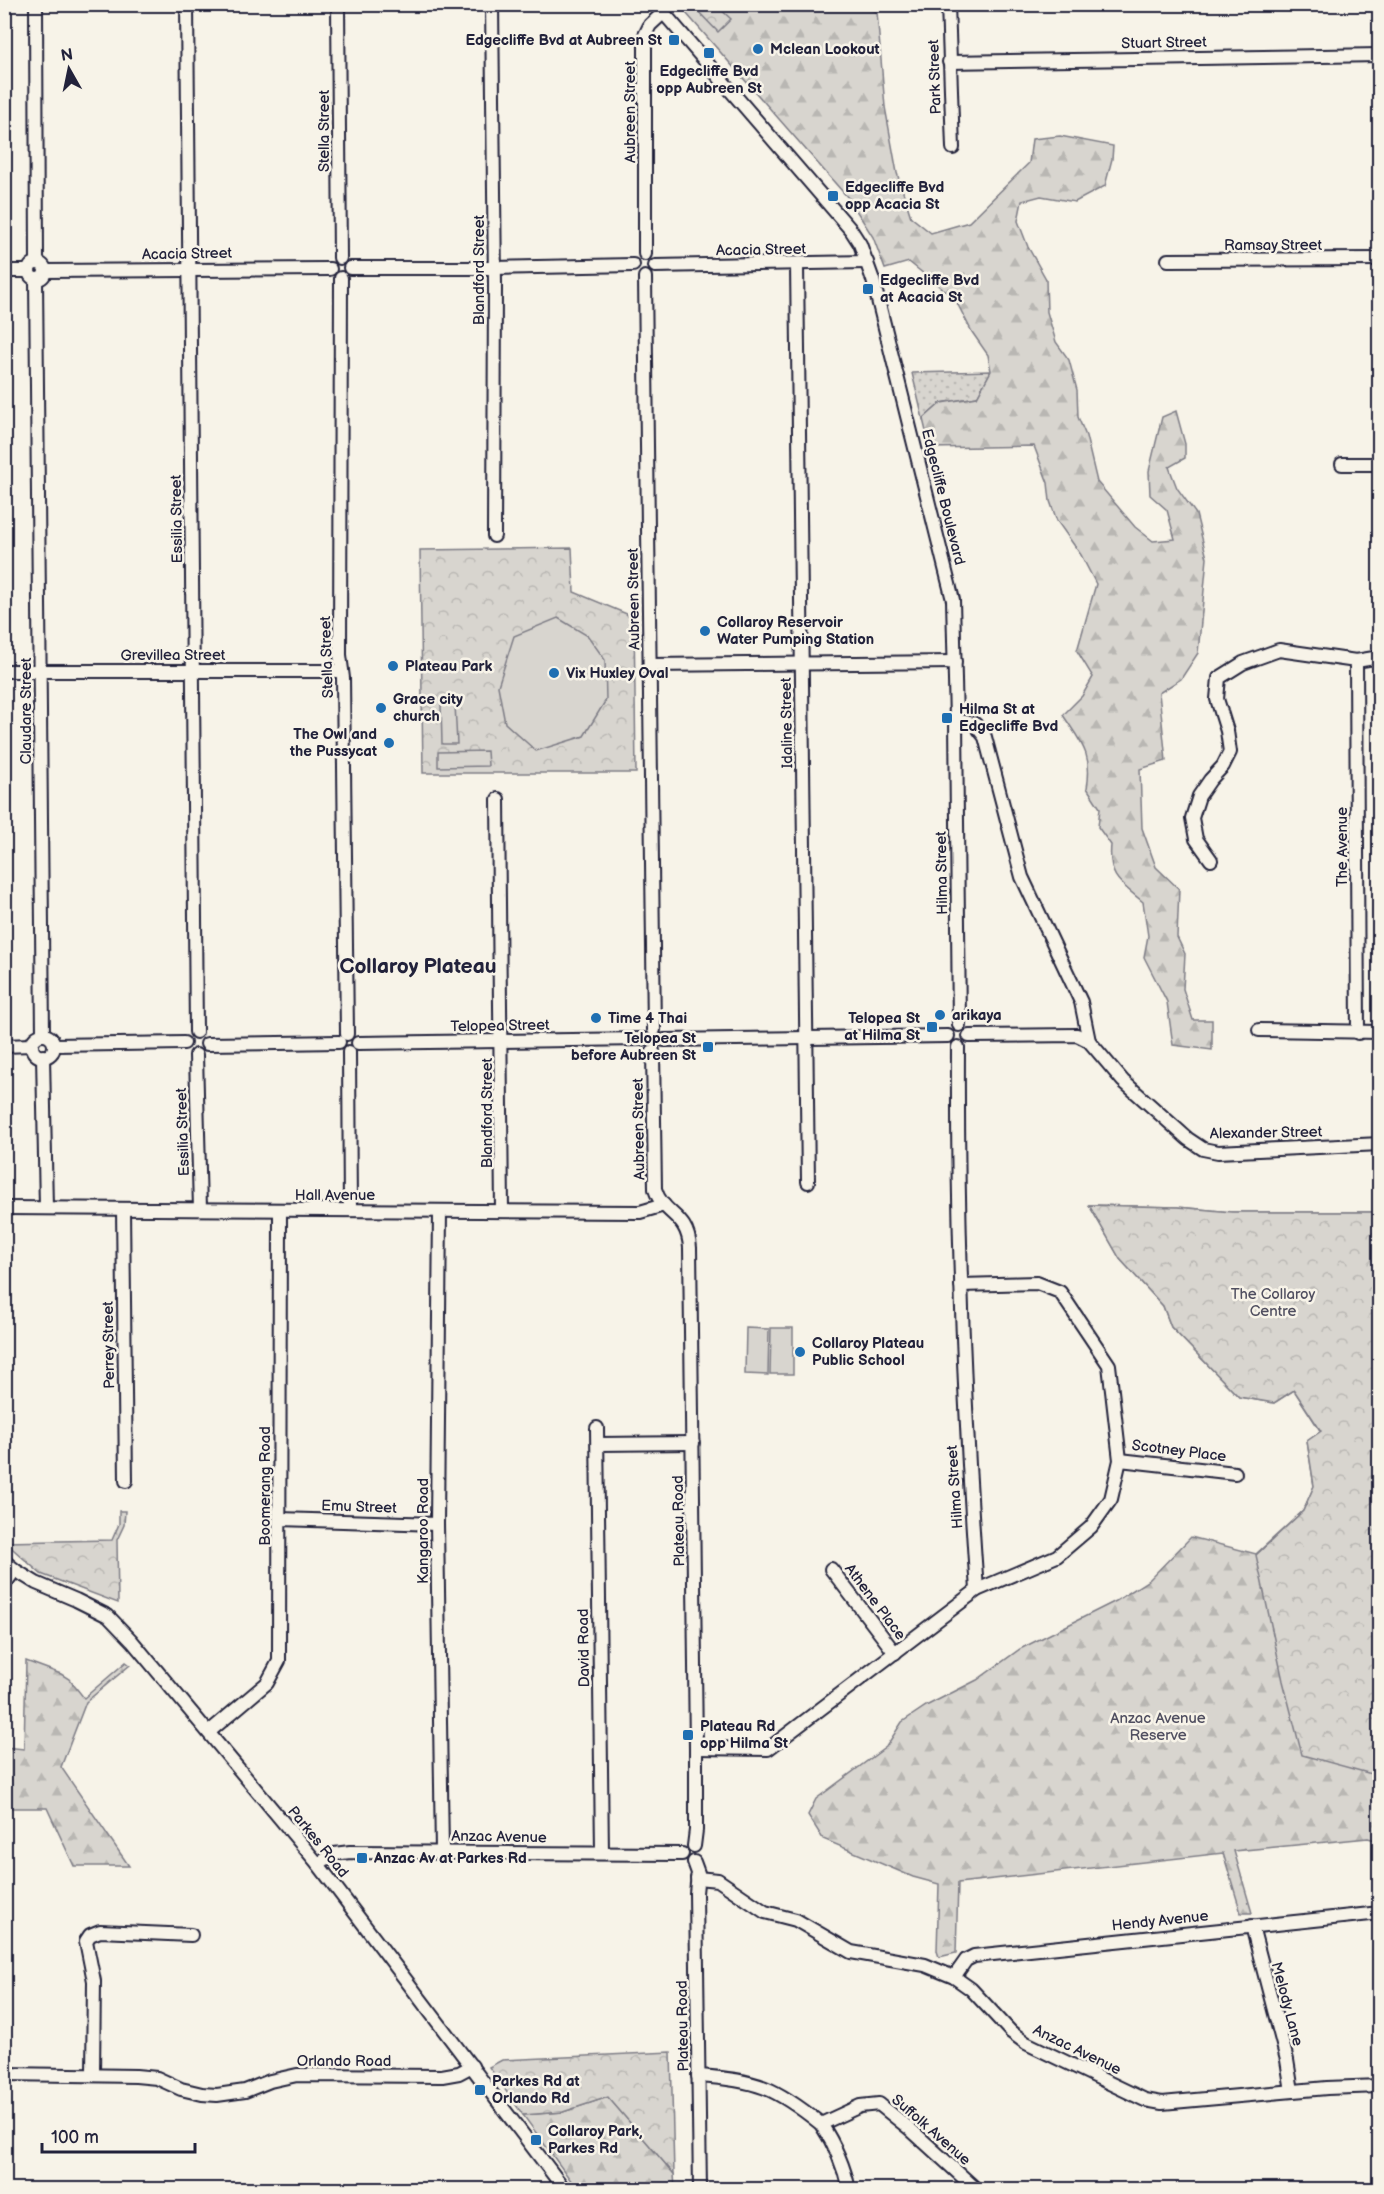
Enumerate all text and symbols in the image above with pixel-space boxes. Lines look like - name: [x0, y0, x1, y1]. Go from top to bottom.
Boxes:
- place label: Edgecliffe Bvd at Aubreen St: [465, 31, 662, 50]
- marker: Edgecliffe Bvd at Aubreen St: [667, 33, 681, 47]
- street label: Stuart Street: [1121, 33, 1207, 53]
- north arrow: [39, 39, 99, 99]
- street label: Park Street: [924, 39, 946, 115]
- place label: Mclean Lookout: [770, 40, 880, 59]
- marker: Mclean Lookout: [751, 42, 765, 56]
- text: N: [59, 45, 74, 66]
- marker: Edgecliffe Bvd opp Aubreen St: [702, 46, 716, 60]
- street label: Aubreen Street: [621, 61, 640, 163]
- place label: Edgecliffe Bvd opp Aubreen St: [656, 62, 762, 98]
- street label: Stella Street: [315, 90, 334, 172]
- place label: Edgecliffe Bvd opp Acacia St: [845, 178, 944, 214]
- marker: Edgecliffe Bvd opp Acacia St: [826, 189, 840, 203]
- street label: Blandford Street: [470, 214, 489, 325]
- street label: Ramsay Street: [1224, 236, 1322, 255]
- street label: Acacia Street: [716, 240, 807, 260]
- street label: Acacia Street: [142, 244, 233, 264]
- place label: Edgecliffe Bvd at Acacia St: [880, 271, 979, 307]
- marker: Edgecliffe Bvd at Acacia St: [861, 282, 875, 296]
- street label: Edgecliffe Boulevard: [917, 427, 969, 567]
- street label: Essilia Street: [167, 474, 187, 563]
- street label: Aubreen Street: [624, 547, 644, 650]
- place label: Collaroy Reservoir Water Pumping Station: [717, 613, 874, 649]
- street label: Stella Street: [316, 615, 338, 698]
- marker: Collaroy Reservoir Water Pumping Station: [698, 624, 712, 638]
- street label: Grevillea Street: [121, 646, 226, 665]
- street label: Claudare Street: [17, 657, 36, 764]
- place label: Plateau Park: [405, 657, 493, 676]
- marker: Plateau Park: [386, 659, 400, 673]
- place label: Vix Huxley Oval: [566, 664, 669, 683]
- marker: Vix Huxley Oval: [547, 666, 561, 680]
- street label: Idaline Street: [777, 677, 797, 769]
- place label: Grace city church: [393, 690, 463, 726]
- place label: Hilma St at Edgecliffe Bvd: [959, 700, 1058, 736]
- marker: Grace city church: [374, 701, 388, 715]
- marker: Hilma St at Edgecliffe Bvd: [940, 711, 954, 725]
- place label: The Owl and the Pussycat: [289, 725, 377, 761]
- marker: The Owl and the Pussycat: [382, 736, 396, 750]
- street label: The Avenue: [1333, 807, 1352, 887]
- street label: Hilma Street: [932, 831, 952, 915]
- district label: Collaroy Plateau: [339, 954, 497, 979]
- place label: arikaya: [952, 1006, 1002, 1025]
- marker: arikaya: [933, 1008, 947, 1022]
- place label: Time 4 Thai: [608, 1009, 687, 1028]
- place label: Telopea St at Hilma St: [844, 1009, 920, 1045]
- marker: Time 4 Thai: [589, 1011, 603, 1025]
- street label: Telopea Street: [450, 1016, 550, 1036]
- marker: Telopea St at Hilma St: [925, 1020, 939, 1034]
- place label: Telopea St before Aubreen St: [571, 1029, 696, 1065]
- marker: Telopea St before Aubreen St: [701, 1040, 715, 1054]
- street label: Blandford Street: [478, 1057, 497, 1168]
- street label: Aubreen Street: [629, 1077, 649, 1180]
- street label: Essilia Street: [172, 1087, 194, 1177]
- street label: Alexander Street: [1210, 1123, 1323, 1143]
- street label: Hall Avenue: [295, 1186, 375, 1205]
- park label: The Collaroy Centre: [1231, 1285, 1315, 1321]
- street label: Perrey Street: [99, 1301, 119, 1389]
- place label: Collaroy Plateau Public School: [812, 1334, 924, 1370]
- marker: Collaroy Plateau Public School: [793, 1345, 807, 1359]
- street label: Boomerang Road: [256, 1426, 275, 1546]
- street label: Scotney Place: [1131, 1436, 1227, 1466]
- street label: Hilma Street: [943, 1444, 967, 1529]
- street label: Plateau Road: [669, 1475, 689, 1567]
- street label: Kangaroo Road: [414, 1478, 433, 1584]
- street label: Emu Street: [321, 1496, 397, 1518]
- street label: Athene Place: [840, 1560, 910, 1644]
- street label: David Road: [574, 1608, 594, 1688]
- park label: Anzac Avenue Reserve: [1110, 1709, 1206, 1745]
- place label: Plateau Rd opp Hilma St: [700, 1717, 788, 1753]
- marker: Plateau Rd opp Hilma St: [681, 1728, 695, 1742]
- street label: Parkes Road: [283, 1802, 353, 1882]
- street label: Anzac Avenue: [451, 1827, 547, 1847]
- place label: Anzac Av at Parkes Rd: [373, 1849, 527, 1868]
- marker: Anzac Av at Parkes Rd: [355, 1851, 369, 1865]
- street label: Hendy Avenue: [1111, 1906, 1209, 1936]
- street label: Melody Lane: [1267, 1960, 1307, 2048]
- street label: Plateau Road: [673, 1980, 693, 2072]
- street label: Anzac Avenue: [1030, 2021, 1124, 2080]
- street label: Orlando Road: [297, 2052, 391, 2071]
- place label: Parkes Rd at Orlando Rd: [492, 2072, 580, 2108]
- marker: Parkes Rd at Orlando Rd: [473, 2083, 487, 2097]
- street label: Suffolk Avenue: [888, 2090, 975, 2170]
- scale bar: [42, 2116, 195, 2154]
- place label: Collaroy Park, Parkes Rd: [548, 2122, 642, 2158]
- text: 100 m: [51, 2127, 99, 2148]
- marker: Collaroy Park, Parkes Rd: [529, 2133, 543, 2147]

